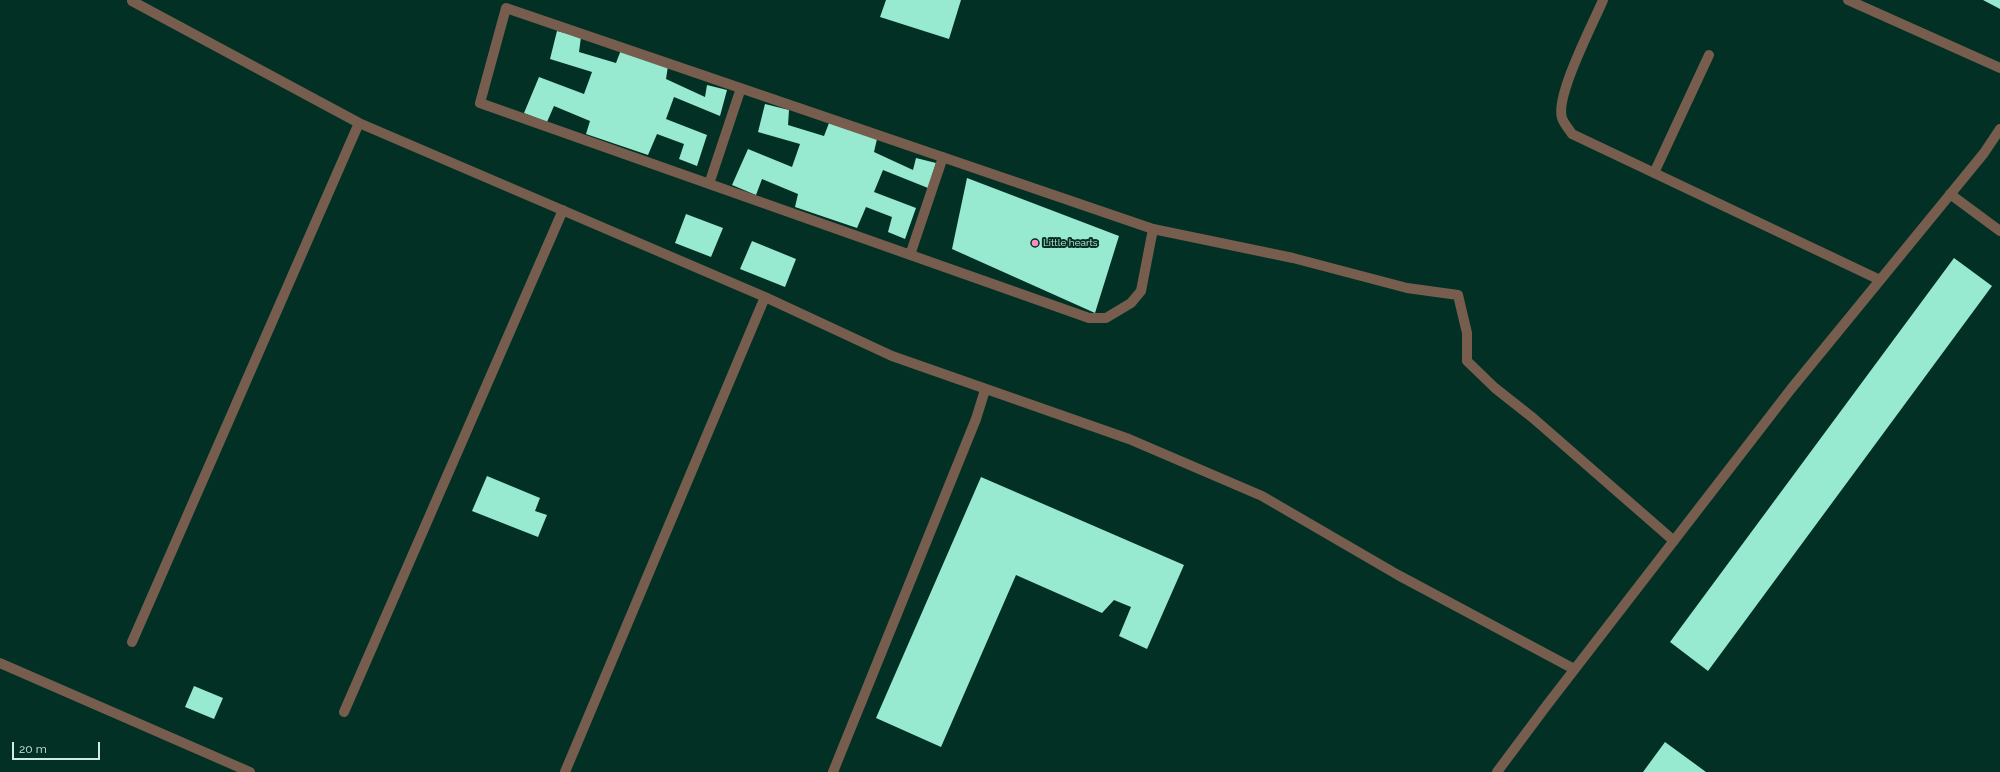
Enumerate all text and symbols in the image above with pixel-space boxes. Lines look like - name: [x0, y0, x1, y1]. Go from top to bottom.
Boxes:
- place label: Little hearts: [1043, 237, 1098, 249]
- marker: Little hearts: [1030, 238, 1040, 248]
- scale bar: [14, 734, 102, 760]
- text: 20 m: [19, 742, 47, 756]

